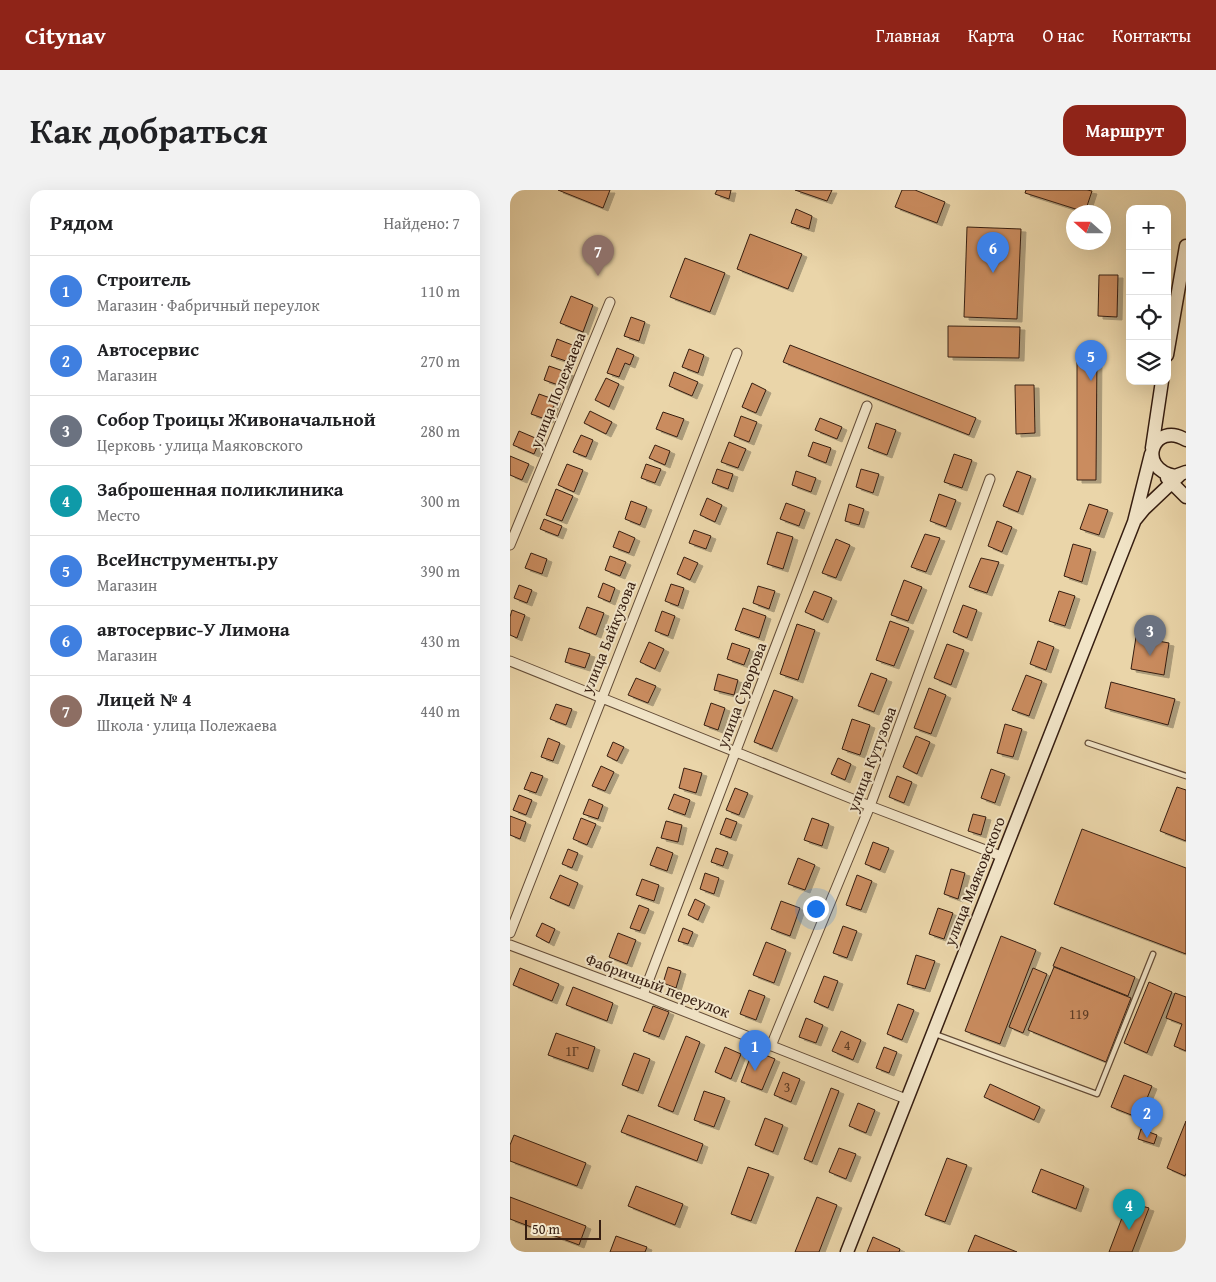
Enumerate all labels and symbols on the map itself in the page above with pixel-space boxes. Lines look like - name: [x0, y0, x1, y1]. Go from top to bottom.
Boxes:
- north arrow: [1066, 205, 1111, 250]
- pin: 6: [977, 232, 1009, 273]
- pin: 7: [582, 235, 614, 276]
- street label: улица Полежаева: [522, 328, 591, 453]
- pin: 5: [1075, 340, 1107, 381]
- street label: улица Байкузова: [574, 577, 642, 698]
- pin: 3: [1134, 615, 1166, 656]
- street label: улица Суворова: [709, 638, 772, 752]
- street label: улица Кутузова: [840, 702, 902, 816]
- street label: улица Маяковского: [937, 813, 1011, 950]
- your location: [803, 896, 829, 922]
- street label: Фабричный переулок: [582, 946, 734, 1024]
- house number: 119: [1069, 1004, 1089, 1024]
- pin: 1: [739, 1030, 771, 1071]
- house number: 4: [844, 1035, 851, 1055]
- house number: 1Г: [565, 1041, 579, 1061]
- house number: 3: [784, 1077, 790, 1097]
- pin: 2: [1131, 1097, 1163, 1138]
- pin: 4: [1113, 1189, 1145, 1230]
- scale bar: [525, 1217, 601, 1240]

